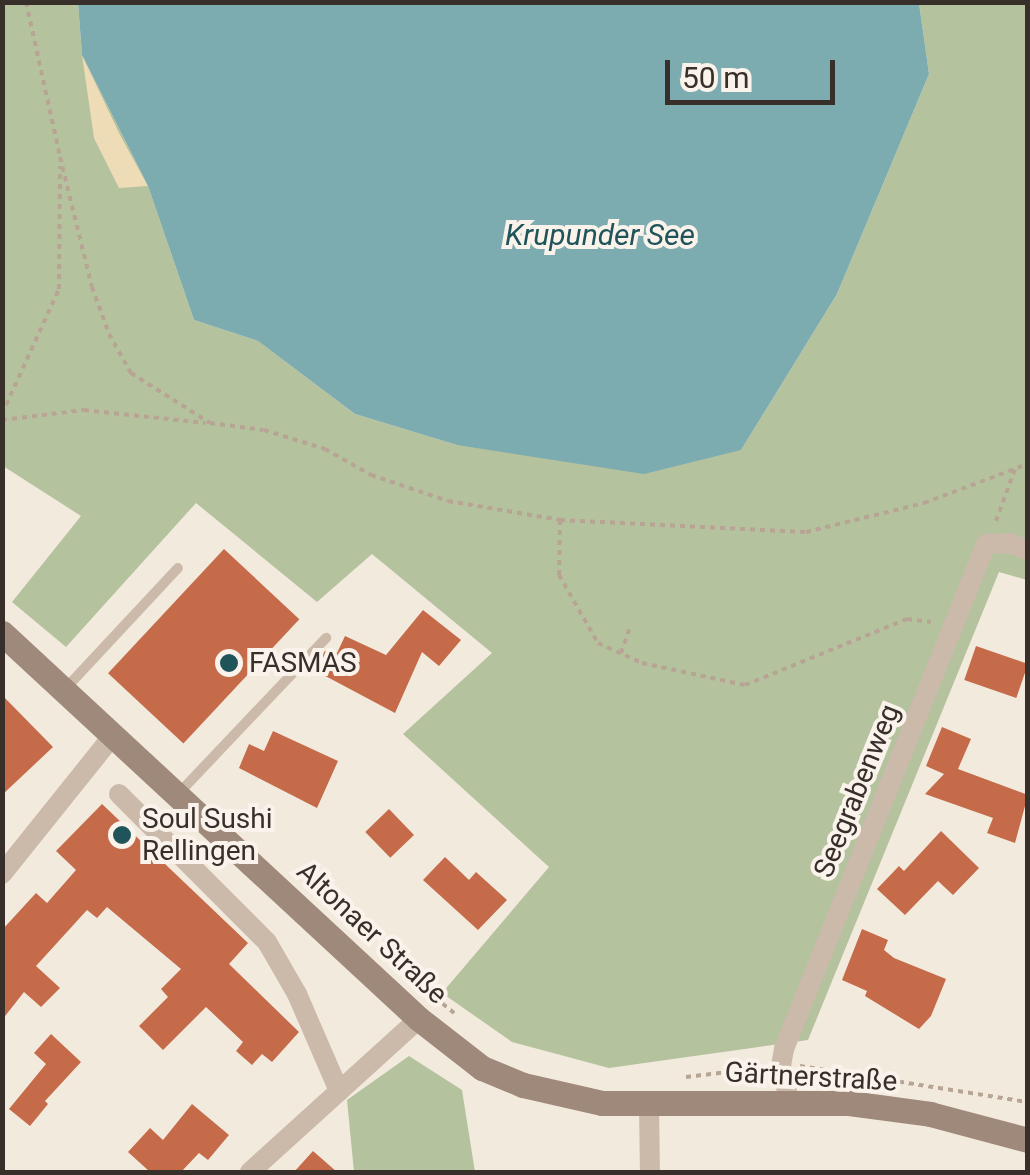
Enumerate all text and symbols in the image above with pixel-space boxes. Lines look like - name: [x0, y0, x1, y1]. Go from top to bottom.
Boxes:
- scale bar: [670, 40, 840, 102]
- text: 50 m: [682, 60, 749, 95]
- water label: Krupunder See: [505, 217, 695, 253]
- place label: FASMAS: [249, 646, 357, 680]
- marker: FASMAS: [218, 652, 240, 674]
- street label: Seegrabenweg: [807, 699, 907, 883]
- place label: Soul Sushi Rellingen: [142, 802, 273, 868]
- marker: Soul Sushi Rellingen: [111, 824, 133, 846]
- street label: Altonaer Straße: [290, 855, 454, 1011]
- street label: Gärtnerstraße: [724, 1056, 898, 1098]

